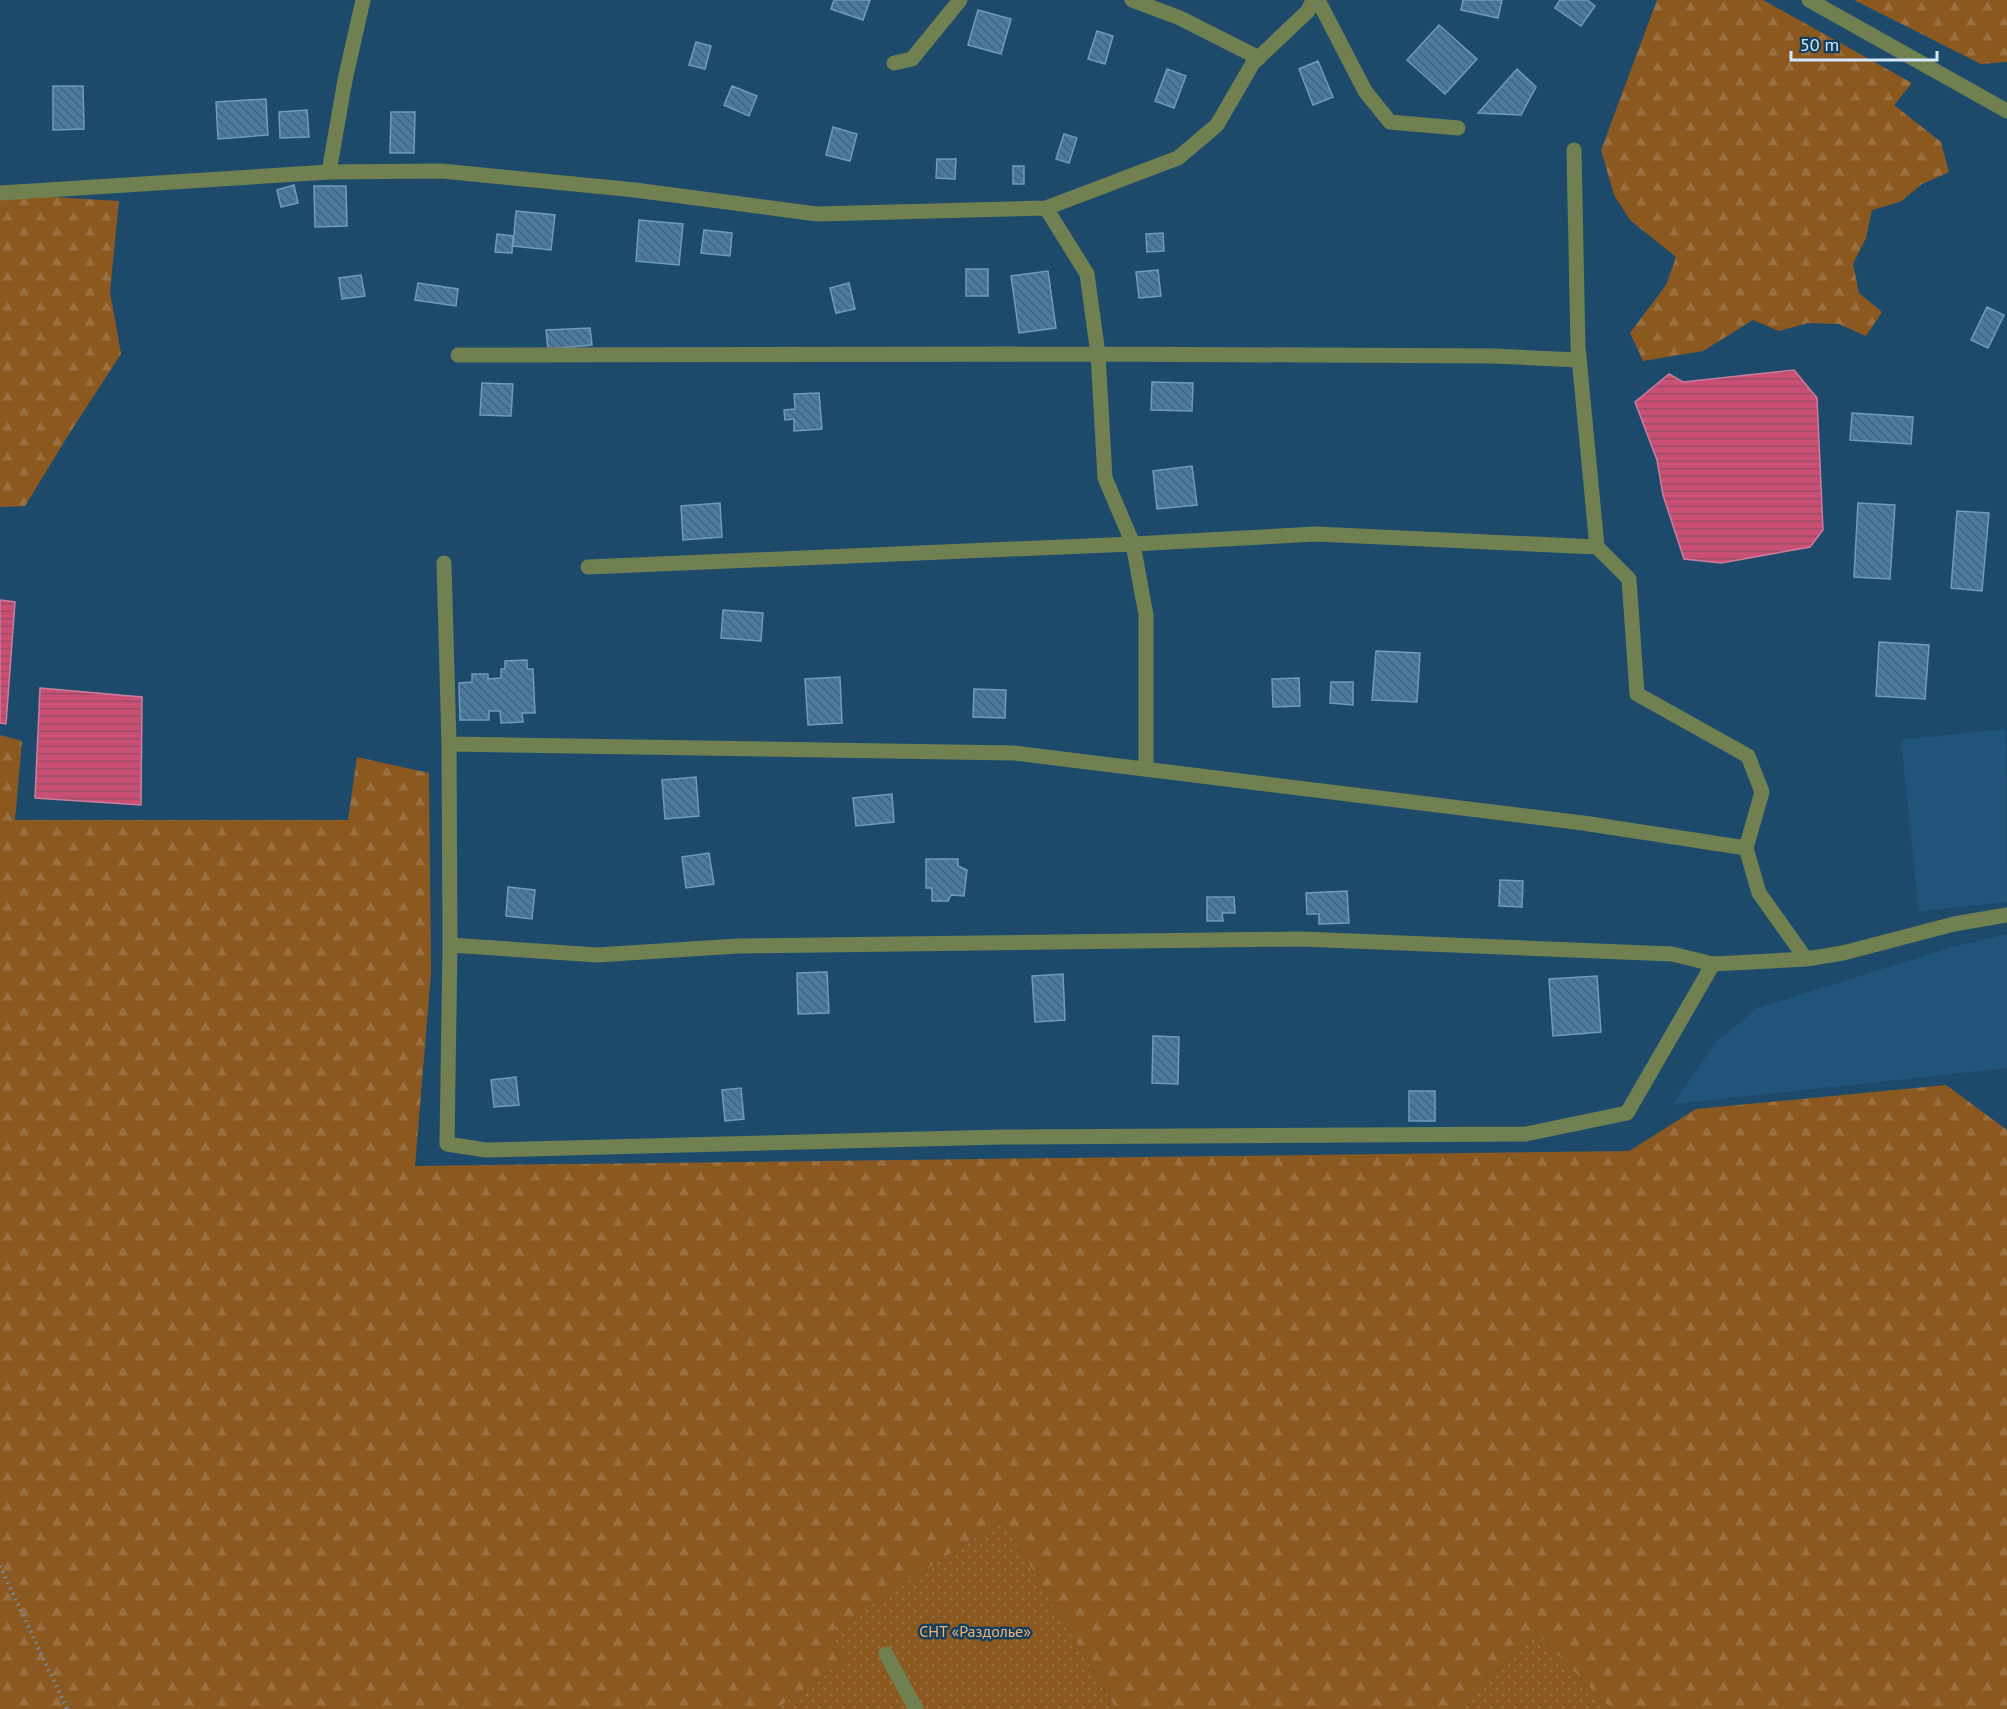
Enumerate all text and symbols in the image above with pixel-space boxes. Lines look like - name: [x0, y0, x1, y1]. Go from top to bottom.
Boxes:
- scale bar: [1791, 24, 1936, 62]
- text: 50 m: [1800, 33, 1839, 56]
- park label: СНТ «Раздолье»: [919, 1621, 1031, 1641]

